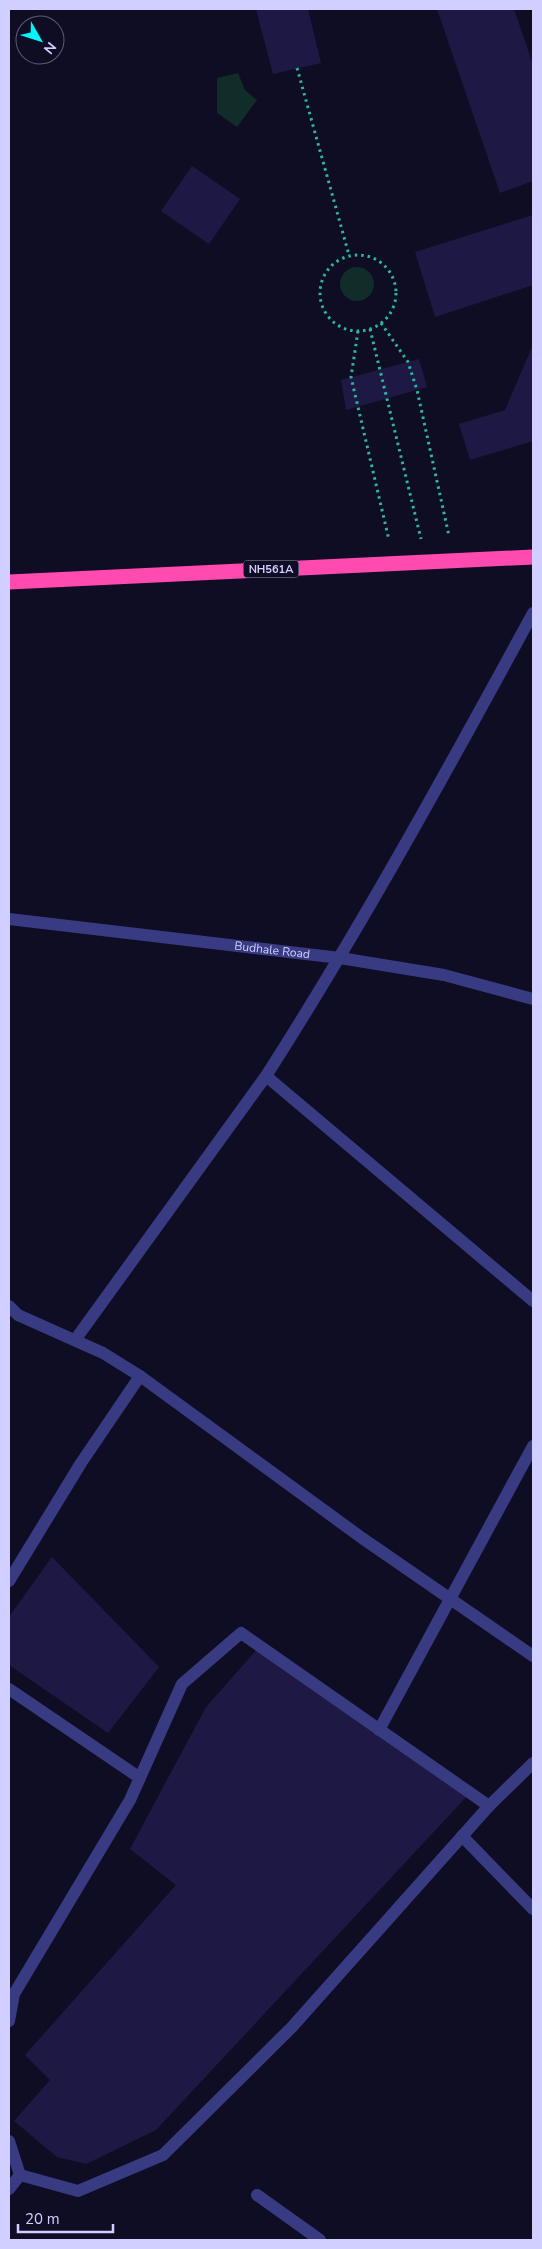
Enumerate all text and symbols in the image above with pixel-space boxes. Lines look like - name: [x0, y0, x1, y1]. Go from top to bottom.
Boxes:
- north arrow: [15, 15, 65, 65]
- text: N: [39, 38, 60, 58]
- road number: NH561A: [244, 560, 298, 578]
- street label: Budhale Road: [233, 938, 311, 962]
- scale bar: [18, 2202, 112, 2234]
- text: 20 m: [25, 2209, 60, 2229]

